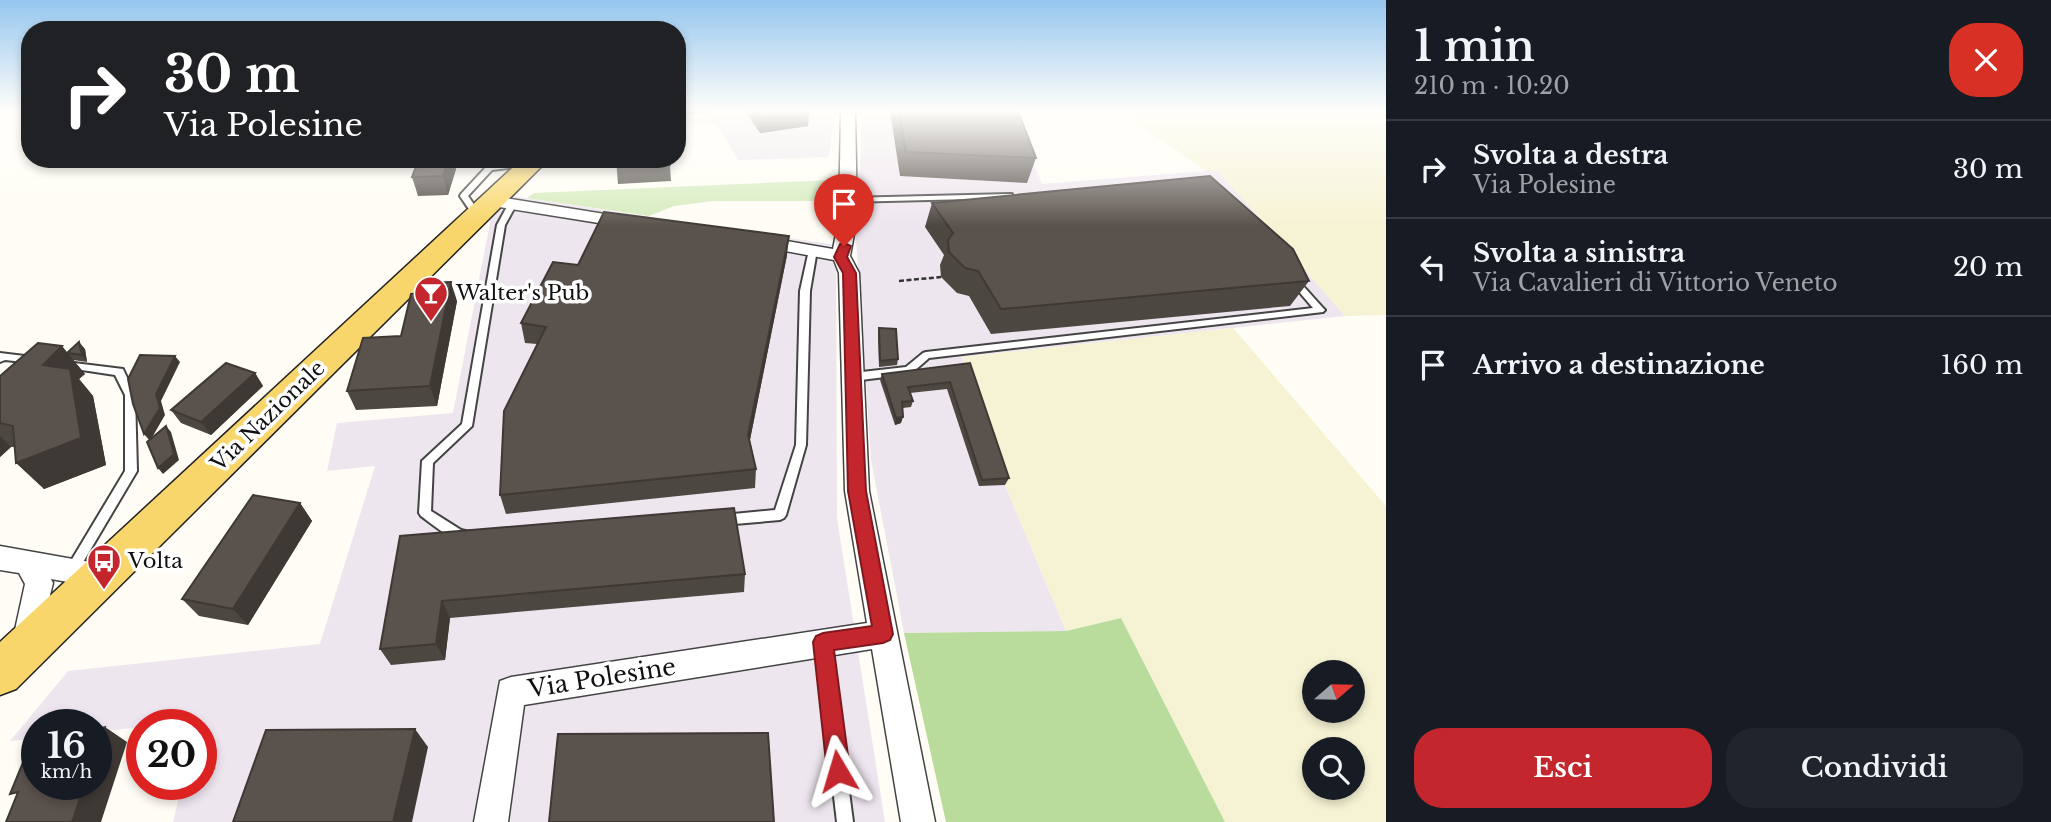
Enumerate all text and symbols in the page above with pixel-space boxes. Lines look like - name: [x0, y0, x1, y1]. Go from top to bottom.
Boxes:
- text: 1 min: [1414, 20, 1535, 72]
- button: close: [1949, 23, 2023, 97]
- text: 30 m: [164, 44, 299, 105]
- icon: right: [49, 49, 140, 140]
- text: 210 m · 10:20: [1414, 72, 1570, 100]
- text: Via Polesine: [164, 105, 363, 145]
- text: Svolta a destra: [1473, 139, 1669, 171]
- icon: right: [1414, 150, 1452, 188]
- text: 30 m: [1953, 153, 2023, 185]
- text: Via Polesine: [1473, 171, 1616, 199]
- pin: [814, 174, 874, 246]
- icon: arrive: [825, 185, 863, 223]
- text: Svolta a sinistra: [1473, 237, 1685, 269]
- icon: left: [1414, 248, 1452, 286]
- text: 20 m: [1953, 251, 2023, 283]
- text: Via Cavalieri di Vittorio Veneto: [1473, 269, 1838, 297]
- bar icon: Walter's Pub: [412, 274, 450, 323]
- place label: Walter's Pub: [455, 280, 589, 306]
- icon: arrive: [1414, 346, 1452, 384]
- text: Arrivo a destinazione: [1473, 349, 1765, 381]
- text: 160 m: [1941, 349, 2023, 381]
- street label: Via Nazionale: [205, 355, 330, 478]
- bus stop icon: Volta: [85, 542, 123, 591]
- place label: Volta: [127, 548, 183, 574]
- street label: Via Polesine: [525, 652, 678, 704]
- north arrow: [1302, 660, 1365, 723]
- map controls: [1302, 660, 1365, 800]
- speed limit sign: 20: [126, 709, 217, 800]
- text: 16: [47, 724, 86, 767]
- button: Esci: [1414, 728, 1712, 808]
- button: Condividi: [1726, 728, 2023, 808]
- position arrow: [801, 734, 875, 808]
- button: search: [1302, 737, 1365, 800]
- text: km/h: [41, 761, 92, 783]

